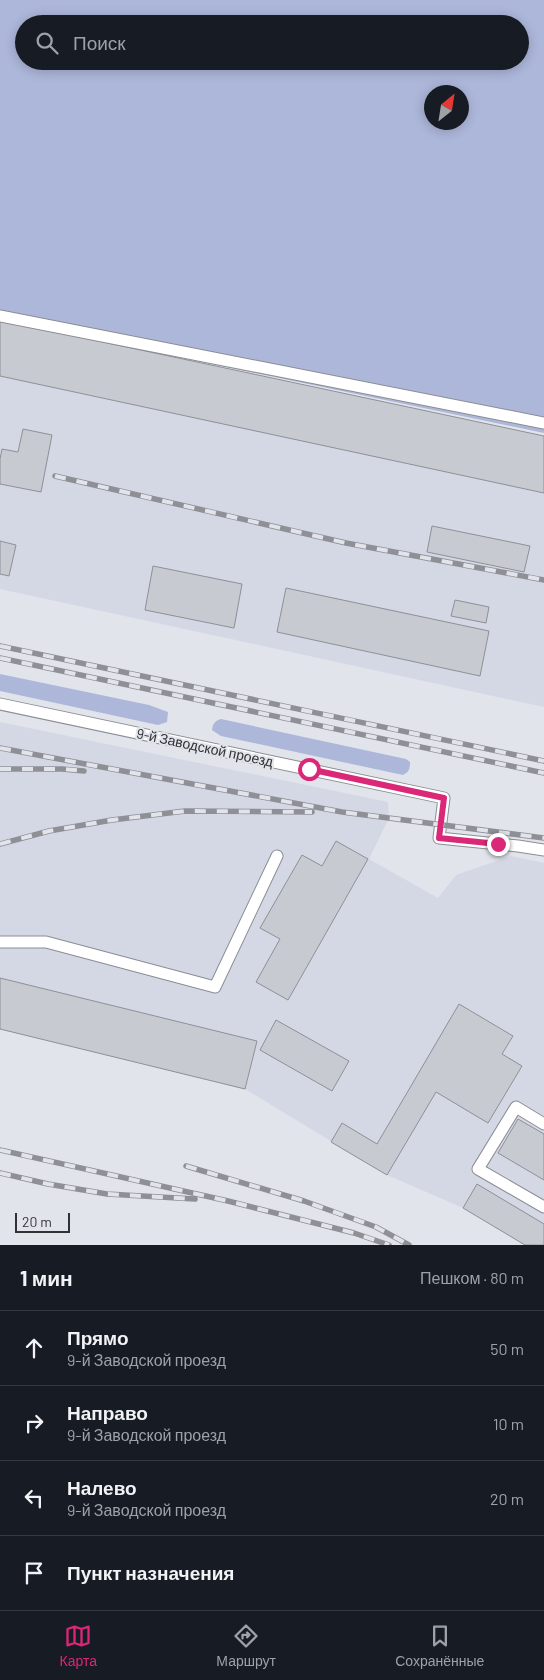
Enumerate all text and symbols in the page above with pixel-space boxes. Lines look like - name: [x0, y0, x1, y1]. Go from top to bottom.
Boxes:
- search box: [15, 15, 529, 70]
- icon: search: [33, 29, 61, 57]
- text: Поиск: [73, 31, 126, 54]
- north arrow: [424, 85, 469, 130]
- street label: 9-й Заводской проезд: [135, 724, 275, 770]
- route start: [298, 758, 321, 781]
- route end: [487, 833, 510, 856]
- scale bar: [15, 1210, 70, 1233]
- text: 20 m: [22, 1213, 52, 1230]
- text: 1 мин: [20, 1265, 73, 1290]
- text: Пешком · 80 m: [420, 1268, 524, 1287]
- text: Прямо: [67, 1326, 129, 1349]
- icon: ahead: [20, 1334, 48, 1362]
- text: 50 m: [490, 1339, 524, 1358]
- text: 9-й Заводской проезд: [67, 1350, 226, 1369]
- text: Направо: [67, 1401, 148, 1424]
- icon: right: [20, 1409, 48, 1437]
- text: 10 m: [493, 1414, 524, 1433]
- text: 9-й Заводской проезд: [67, 1425, 226, 1444]
- text: Налево: [67, 1476, 137, 1499]
- icon: left: [20, 1484, 48, 1512]
- text: 20 m: [490, 1489, 524, 1508]
- text: 9-й Заводской проезд: [67, 1500, 226, 1519]
- icon: arrive: [20, 1559, 48, 1587]
- text: Пункт назначения: [67, 1561, 234, 1584]
- tab: Карта: [60, 1622, 97, 1669]
- tab: Маршрут: [216, 1622, 276, 1669]
- tab: Сохранённые: [395, 1622, 484, 1669]

